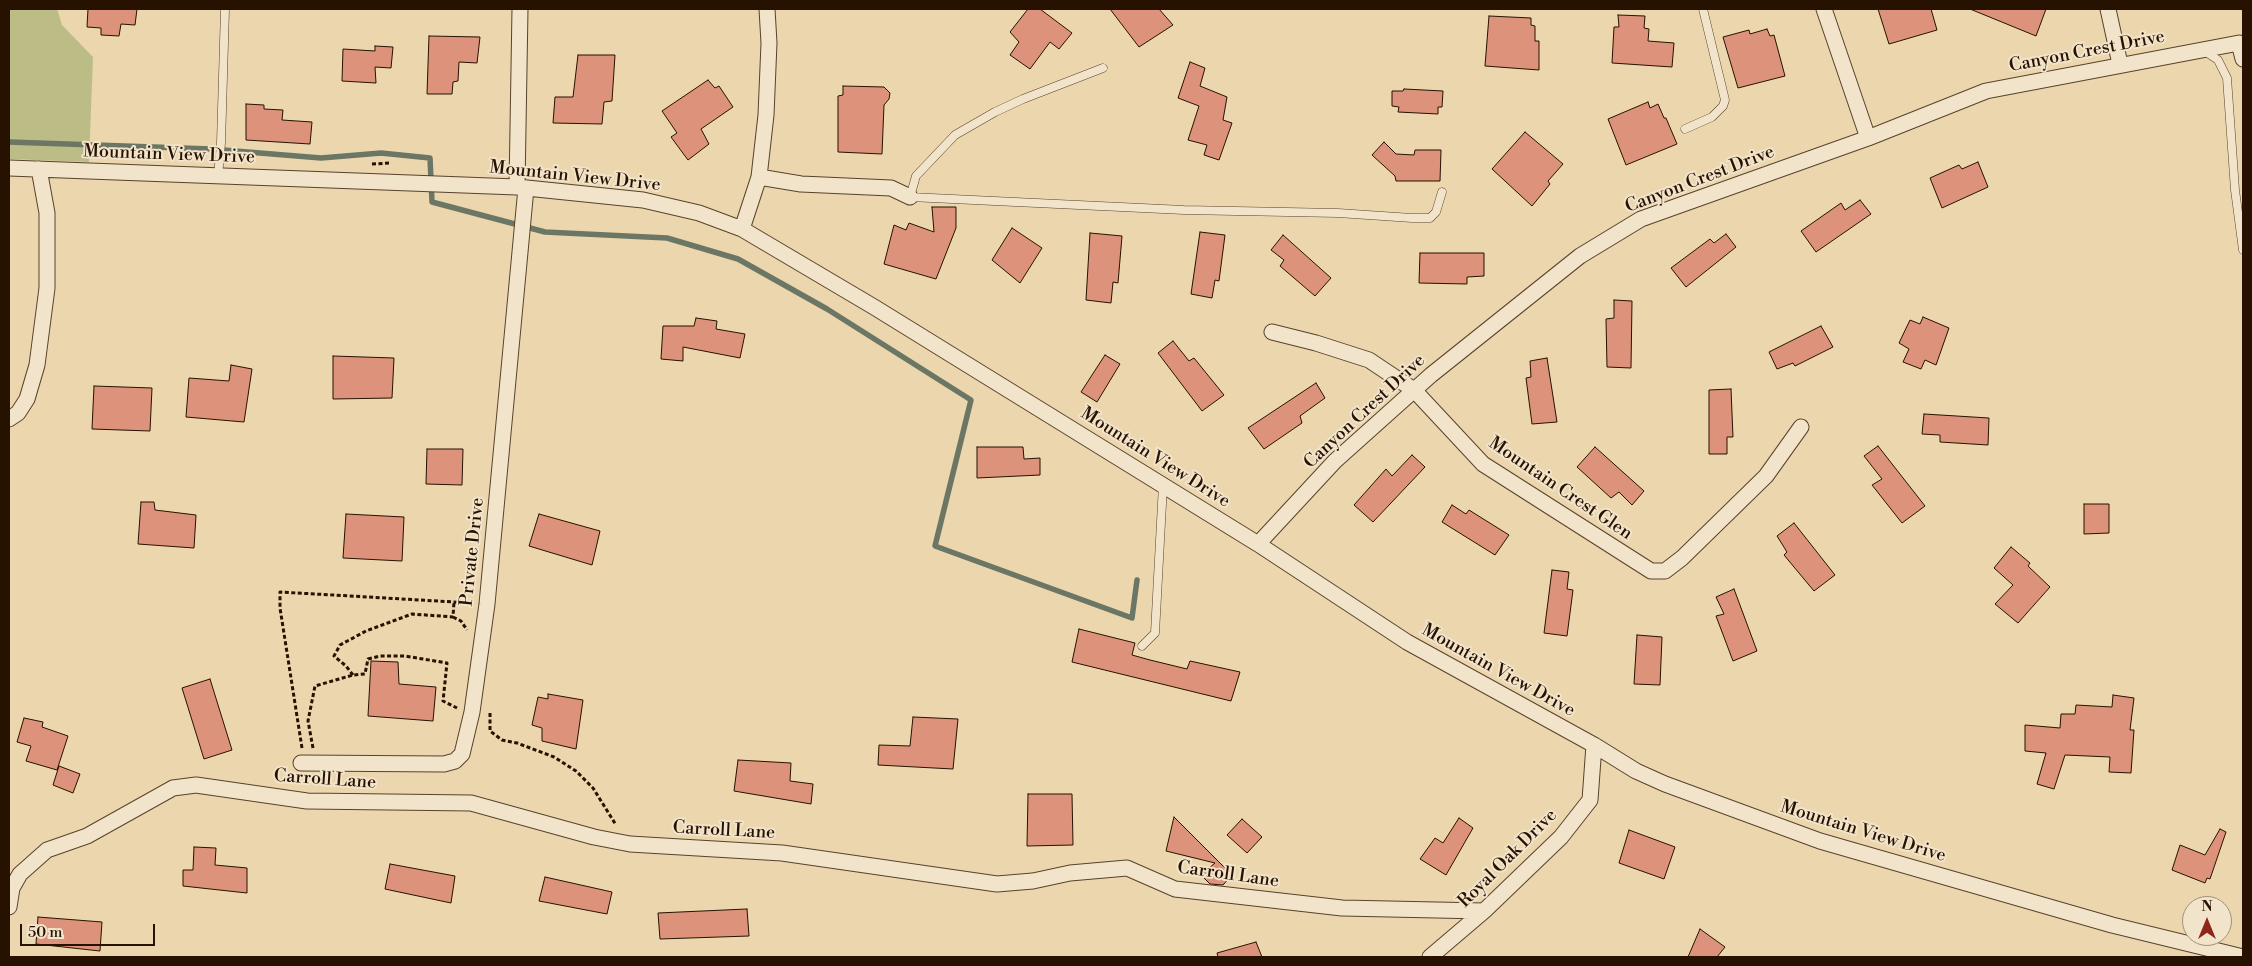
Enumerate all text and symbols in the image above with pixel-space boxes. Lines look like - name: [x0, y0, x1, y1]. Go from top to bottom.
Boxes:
- street label: Canyon Crest Drive: [2007, 26, 2167, 78]
- street label: Mountain View Drive: [83, 141, 255, 169]
- street label: Canyon Crest Drive: [1622, 142, 1778, 218]
- street label: Mountain View Drive: [488, 157, 662, 197]
- street label: Canyon Crest Drive: [1300, 350, 1430, 474]
- street label: Mountain View Drive: [1076, 403, 1234, 513]
- street label: Mountain Crest Glen: [1484, 433, 1636, 545]
- street label: Private Drive: [457, 497, 489, 607]
- street label: Mountain View Drive: [1418, 620, 1578, 722]
- street label: Carroll Lane: [273, 766, 377, 794]
- street label: Mountain View Drive: [1778, 797, 1948, 867]
- street label: Royal Oak Drive: [1454, 805, 1562, 913]
- street label: Carroll Lane: [672, 818, 776, 844]
- street label: Carroll Lane: [1176, 857, 1280, 893]
- north arrow: [2182, 896, 2232, 946]
- text: N: [2201, 898, 2213, 916]
- scale bar: [22, 914, 158, 946]
- text: 50 m: [28, 923, 62, 942]

